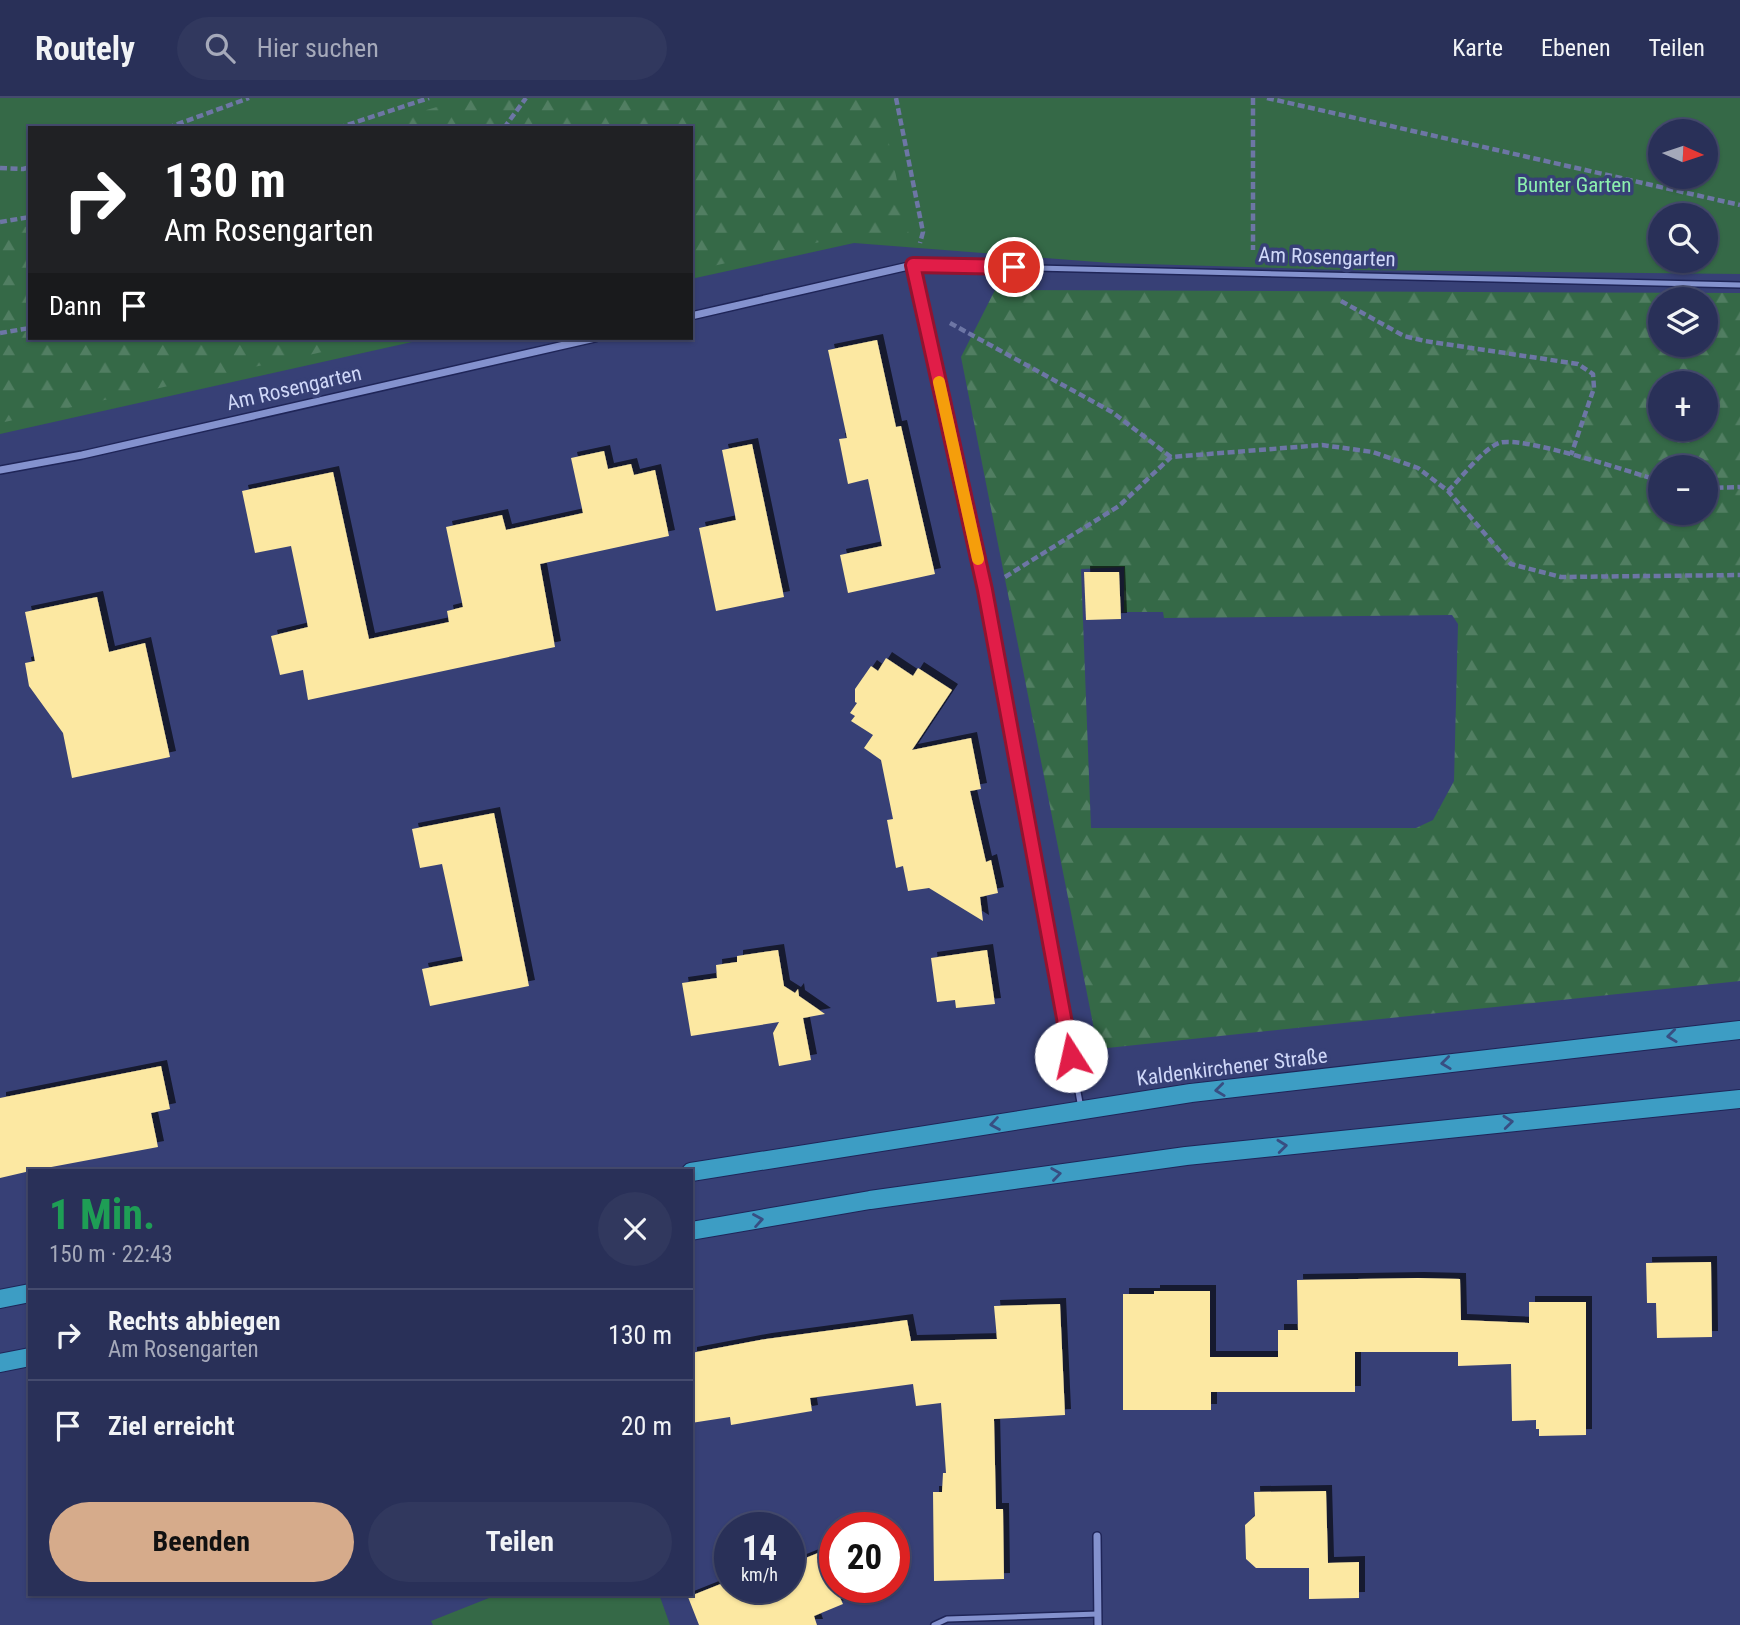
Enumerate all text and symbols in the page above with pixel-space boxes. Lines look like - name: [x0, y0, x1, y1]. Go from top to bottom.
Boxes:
- search box: [177, 17, 667, 80]
- text: Routely: [35, 29, 135, 68]
- icon: search: [201, 29, 239, 67]
- text: Hier suchen: [257, 33, 379, 63]
- text: Karte: [1452, 34, 1503, 62]
- text: Ebenen: [1541, 34, 1611, 62]
- text: Teilen: [1649, 34, 1705, 62]
- north arrow: [1648, 119, 1718, 189]
- map controls: [1648, 119, 1718, 525]
- text: 130 m: [164, 152, 286, 209]
- icon: right: [49, 154, 140, 245]
- park label: Bunter Garten: [1517, 173, 1631, 197]
- button: search: [1648, 203, 1718, 273]
- text: Am Rosengarten: [164, 211, 374, 249]
- pin: [984, 237, 1044, 297]
- street label: Am Rosengarten: [1258, 243, 1396, 271]
- icon: arrive: [995, 248, 1033, 286]
- icon: arrive: [115, 287, 153, 325]
- button: layers: [1648, 287, 1718, 357]
- text: Dann: [49, 291, 101, 321]
- street label: Am Rosengarten: [224, 361, 364, 415]
- button: +: [1648, 371, 1718, 441]
- button: −: [1648, 455, 1718, 525]
- position arrow: [1034, 1019, 1108, 1093]
- one-way arrow: [1666, 1029, 1678, 1044]
- street label: Kaldenkirchener Straße: [1135, 1043, 1329, 1091]
- one-way arrow: [1440, 1055, 1451, 1070]
- one-way arrow: [1214, 1082, 1225, 1097]
- one-way arrow: [1502, 1114, 1514, 1129]
- one-way arrow: [990, 1116, 1001, 1131]
- one-way arrow: [1276, 1138, 1287, 1153]
- one-way arrow: [1050, 1167, 1062, 1182]
- text: 1 Min.: [49, 1190, 155, 1239]
- button: close: [598, 1192, 672, 1266]
- one-way arrow: [753, 1213, 764, 1228]
- text: 150 m · 22:43: [49, 1241, 173, 1268]
- text: Rechts abbiegen: [108, 1306, 281, 1336]
- icon: right: [49, 1316, 87, 1354]
- text: 130 m: [608, 1320, 672, 1350]
- text: Am Rosengarten: [108, 1336, 259, 1363]
- icon: arrive: [49, 1407, 87, 1445]
- text: Ziel erreicht: [108, 1411, 234, 1441]
- text: 20 m: [621, 1411, 672, 1441]
- button: Beenden: [49, 1502, 354, 1582]
- button: Teilen: [368, 1502, 672, 1582]
- speed limit sign: 20: [819, 1512, 910, 1603]
- text: 14: [742, 1528, 777, 1569]
- text: km/h: [741, 1564, 778, 1585]

